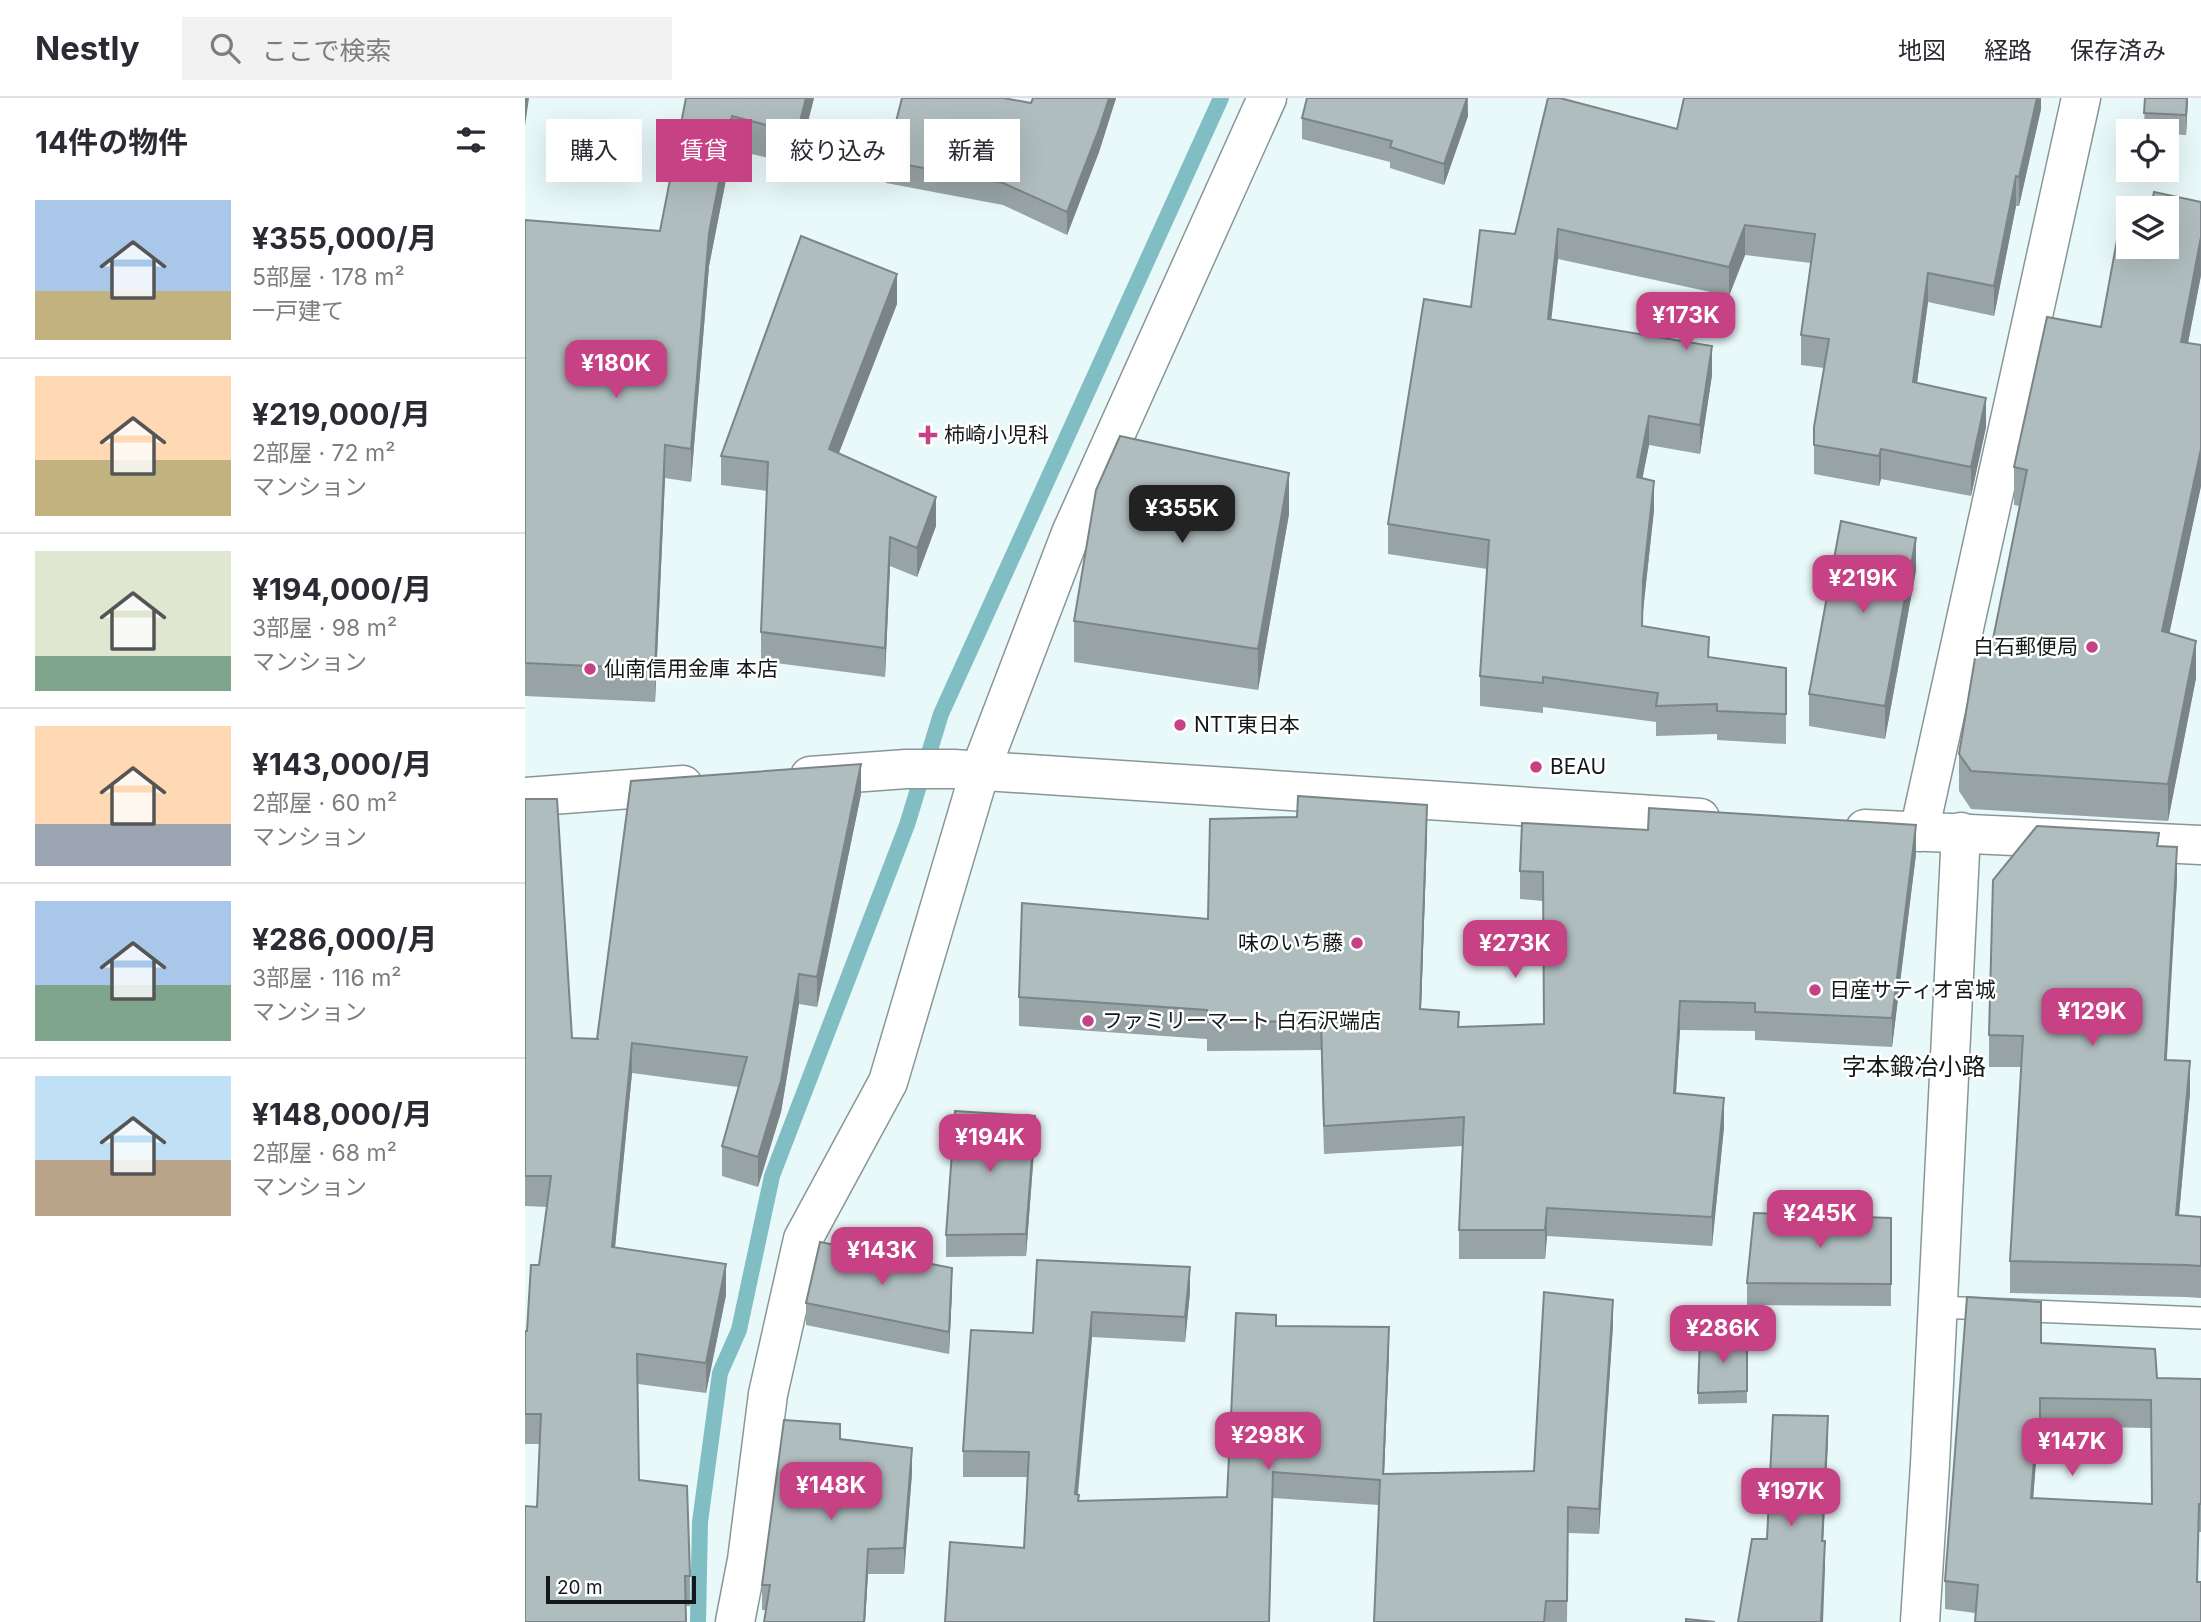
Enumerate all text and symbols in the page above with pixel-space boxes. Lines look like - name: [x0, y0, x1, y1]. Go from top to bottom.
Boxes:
- search box: [182, 17, 672, 80]
- text: Nestly: [35, 28, 140, 68]
- icon: search: [206, 29, 244, 67]
- text: ここで検索: [262, 35, 392, 66]
- text: 地図: [1898, 36, 1946, 65]
- text: 経路: [1984, 36, 2032, 65]
- text: 保存済み: [2070, 36, 2166, 65]
- chip: 購入: [546, 119, 642, 182]
- chip: 賃貸: [656, 119, 752, 182]
- chip: 絞り込み: [766, 119, 910, 182]
- chip: 新着: [924, 119, 1020, 182]
- map controls: [2116, 119, 2179, 259]
- button: locate: [2116, 119, 2179, 182]
- icon: filters: [452, 121, 490, 159]
- text: 14件の物件: [35, 124, 188, 160]
- button: layers: [2116, 196, 2179, 259]
- text: ¥355,000/月: [252, 220, 438, 256]
- icon: home: [91, 228, 175, 312]
- text: 5部屋 · 178 m²: [252, 263, 405, 291]
- pin: ¥173K: [1637, 292, 1735, 352]
- text: 一戸建て: [252, 297, 344, 325]
- text: ¥173K: [1652, 301, 1720, 329]
- pin: ¥180K: [567, 341, 665, 400]
- text: ¥180K: [581, 349, 651, 377]
- text: ¥219,000/月: [252, 396, 431, 432]
- icon: home: [91, 404, 175, 488]
- place label: 柿崎小児科: [944, 422, 1049, 447]
- marker: 柿崎小児科: [918, 425, 938, 445]
- text: 2部屋 · 72 m²: [252, 439, 395, 467]
- text: マンション: [252, 473, 367, 501]
- pin: ¥355K: [1133, 486, 1231, 545]
- text: ¥355K: [1145, 494, 1219, 522]
- pin: ¥219K: [1814, 556, 1912, 615]
- text: ¥219K: [1829, 564, 1898, 592]
- text: ¥194,000/月: [252, 571, 432, 607]
- icon: home: [91, 579, 175, 663]
- text: 3部屋 · 98 m²: [252, 614, 397, 642]
- place label: 白石郵便局: [1973, 634, 2078, 659]
- marker: 白石郵便局: [2084, 639, 2100, 655]
- text: マンション: [252, 648, 367, 676]
- place label: 仙南信用金庫 本店: [604, 656, 778, 681]
- marker: 仙南信用金庫 本店: [582, 661, 598, 677]
- place label: NTT東日本: [1194, 712, 1300, 737]
- marker: NTT東日本: [1172, 717, 1188, 733]
- text: ¥143,000/月: [252, 746, 433, 782]
- icon: home: [91, 754, 175, 838]
- place label: BEAU: [1550, 754, 1606, 779]
- marker: BEAU: [1528, 759, 1544, 775]
- text: 2部屋 · 60 m²: [252, 789, 397, 817]
- text: マンション: [252, 823, 367, 851]
- pin: ¥273K: [1466, 920, 1564, 980]
- text: ¥286,000/月: [252, 921, 438, 957]
- icon: home: [91, 929, 175, 1013]
- text: ¥273K: [1479, 929, 1551, 957]
- place label: 味のいち藤: [1238, 930, 1343, 955]
- marker: 味のいち藤: [1349, 935, 1365, 951]
- text: 3部屋 · 116 m²: [252, 964, 402, 992]
- place label: 日産サティオ宮城: [1829, 977, 1996, 1002]
- marker: 日産サティオ宮城: [1807, 982, 1823, 998]
- pin: ¥129K: [2043, 988, 2141, 1048]
- text: ¥129K: [2058, 997, 2127, 1025]
- text: マンション: [252, 998, 367, 1026]
- place label: ファミリーマート 白石沢端店: [1102, 1008, 1381, 1033]
- marker: ファミリーマート 白石沢端店: [1080, 1013, 1096, 1029]
- district label: 字本鍛冶小路: [1842, 1052, 1986, 1081]
- text: ¥148,000/月: [252, 1096, 433, 1132]
- icon: home: [91, 1104, 175, 1188]
- pin: ¥194K: [941, 1114, 1039, 1174]
- text: ¥194K: [955, 1123, 1025, 1151]
- text: 2部屋 · 68 m²: [252, 1139, 397, 1167]
- text: マンション: [252, 1173, 367, 1201]
- pin: ¥245K: [1771, 1190, 1869, 1250]
- text: ¥245K: [1783, 1199, 1857, 1227]
- pin: ¥143K: [833, 1228, 931, 1287]
- text: ¥143K: [847, 1236, 917, 1264]
- pin: ¥286K: [1674, 1306, 1772, 1365]
- text: ¥286K: [1686, 1314, 1760, 1342]
- pin: ¥298K: [1219, 1412, 1317, 1472]
- pin: ¥147K: [2023, 1418, 2121, 1478]
- text: ¥298K: [1231, 1421, 1305, 1449]
- text: ¥147K: [2038, 1427, 2106, 1455]
- pin: ¥148K: [782, 1462, 880, 1522]
- pin: ¥197K: [1742, 1468, 1840, 1528]
- text: ¥148K: [796, 1471, 866, 1499]
- text: ¥197K: [1757, 1477, 1825, 1505]
- scale bar: [546, 1573, 697, 1605]
- text: 20 m: [557, 1576, 603, 1599]

